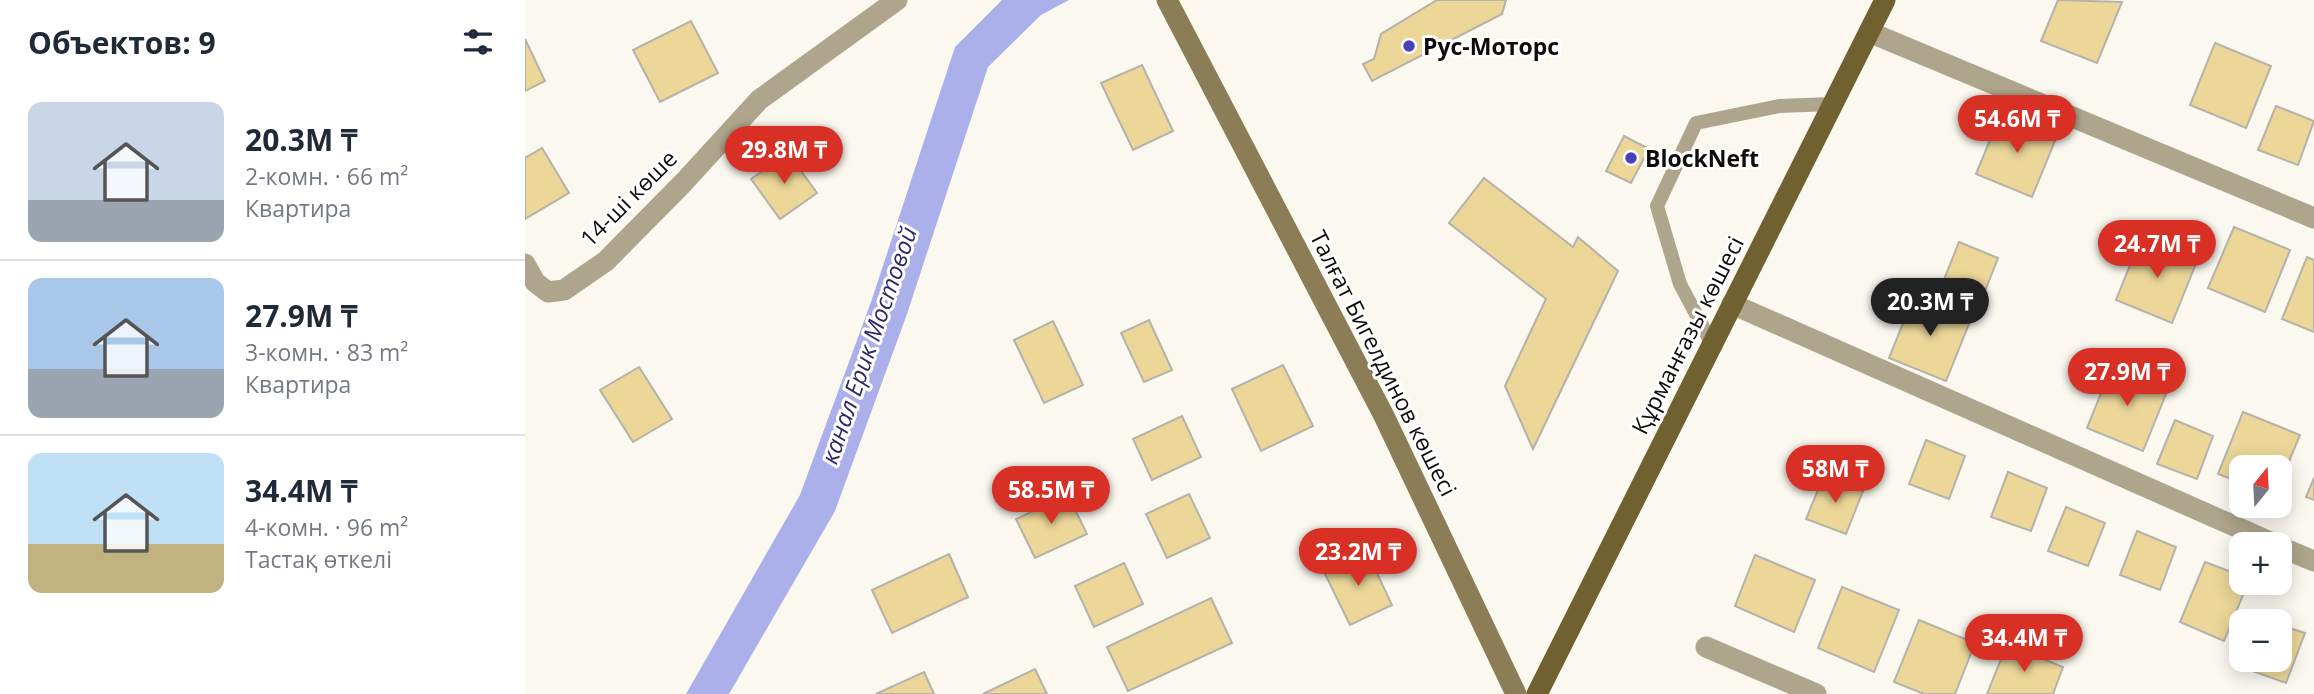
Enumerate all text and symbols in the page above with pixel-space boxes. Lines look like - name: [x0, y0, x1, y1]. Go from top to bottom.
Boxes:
- text: Объектов: 9: [28, 22, 216, 63]
- icon: filters: [459, 23, 497, 61]
- place label: Рус-Моторс: [1423, 30, 1559, 62]
- marker: Рус-Моторс: [1401, 38, 1417, 54]
- pin: 54.6M ₸: [1952, 96, 2082, 155]
- text: 54.6M ₸: [1974, 102, 2060, 134]
- text: 20.3M ₸: [245, 119, 357, 160]
- pin: 29.8M ₸: [719, 127, 849, 186]
- icon: home: [84, 130, 168, 214]
- text: 29.8M ₸: [741, 133, 827, 165]
- street label: 14-ші көше: [572, 142, 684, 254]
- place label: BlockNeft: [1645, 142, 1759, 174]
- marker: BlockNeft: [1623, 150, 1639, 166]
- text: 2-комн. · 66 m²: [245, 160, 408, 192]
- text: Квартира: [245, 192, 351, 224]
- pin: 24.7M ₸: [2092, 220, 2222, 280]
- water label: канал Ерик Мостовой: [812, 222, 924, 468]
- street label: Талғат Бигелдинов көшесі: [1303, 225, 1465, 501]
- text: 24.7M ₸: [2114, 227, 2200, 259]
- street label: Құрманғазы көшесі: [1623, 230, 1751, 440]
- pin: 20.3M ₸: [1865, 278, 1995, 338]
- text: 20.3M ₸: [1887, 285, 1973, 317]
- text: 27.9M ₸: [245, 295, 357, 336]
- icon: home: [84, 306, 168, 390]
- text: 3-комн. · 83 m²: [245, 336, 408, 368]
- pin: 27.9M ₸: [2062, 348, 2192, 408]
- text: 27.9M ₸: [2084, 355, 2170, 387]
- text: Квартира: [245, 368, 351, 400]
- pin: 58M ₸: [1786, 446, 1884, 505]
- text: 58M ₸: [1802, 452, 1868, 484]
- north arrow: [2229, 455, 2293, 518]
- map controls: [2229, 455, 2292, 672]
- pin: 58.5M ₸: [986, 466, 1116, 526]
- text: 34.4M ₸: [245, 470, 357, 511]
- text: 58.5M ₸: [1008, 473, 1094, 505]
- icon: home: [84, 481, 168, 565]
- text: 4-комн. · 96 m²: [245, 511, 408, 543]
- pin: 23.2M ₸: [1293, 528, 1423, 588]
- button: +: [2229, 532, 2292, 595]
- text: 23.2M ₸: [1315, 535, 1401, 567]
- text: Тастақ өткелі: [245, 543, 392, 575]
- button: −: [2229, 609, 2292, 672]
- pin: 34.4M ₸: [1959, 614, 2089, 674]
- text: 34.4M ₸: [1981, 621, 2067, 653]

